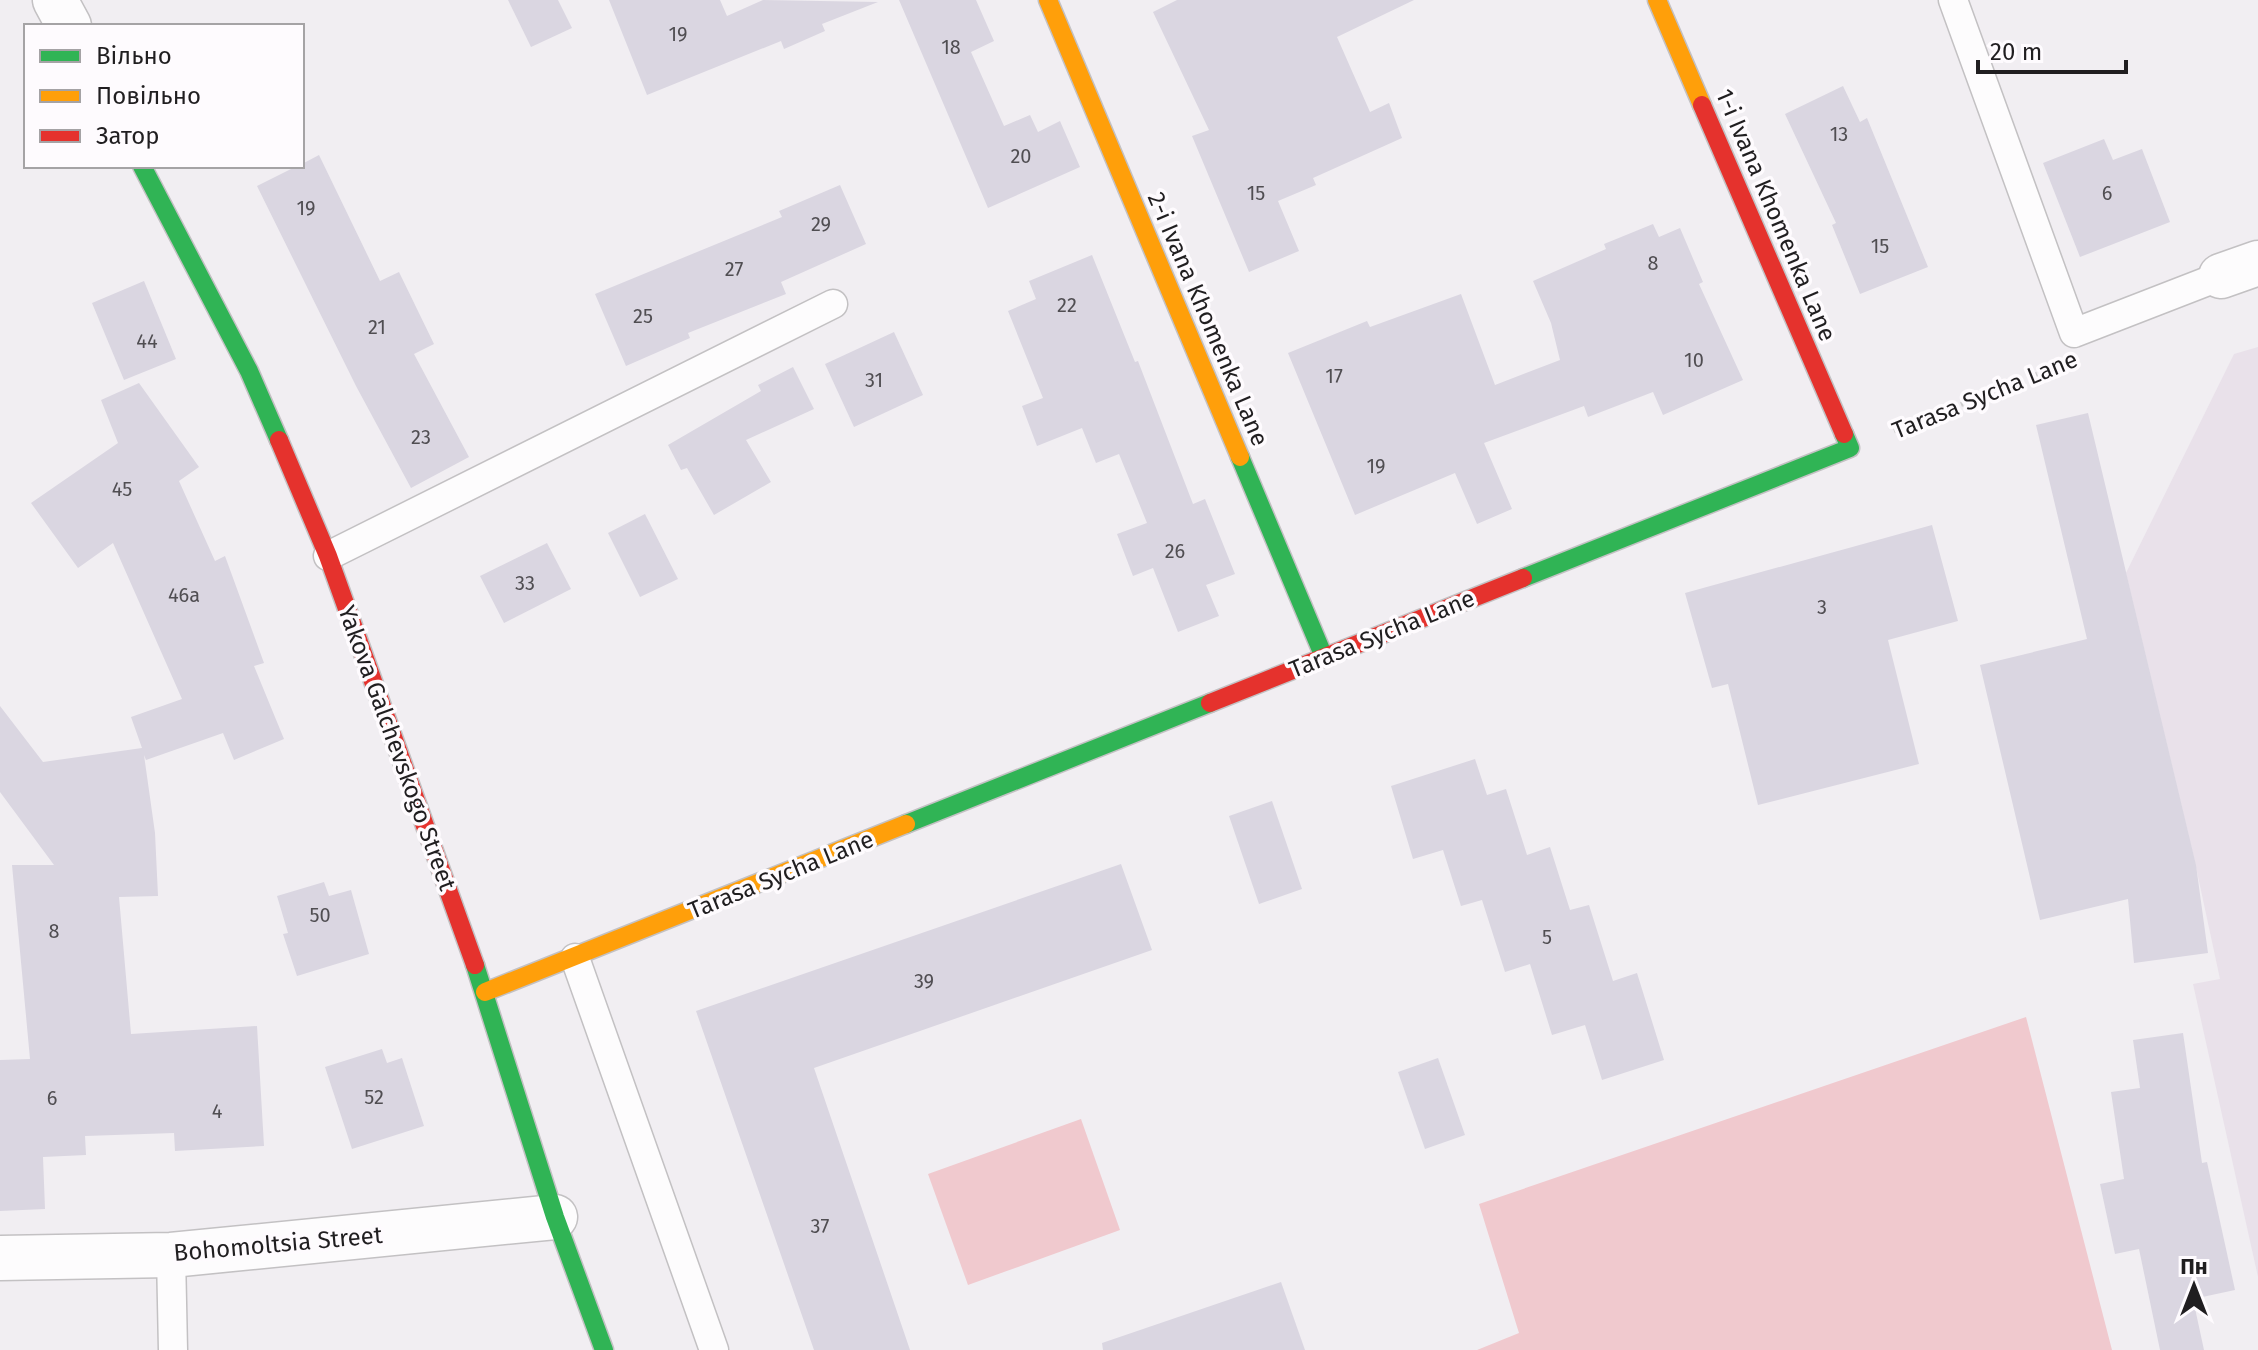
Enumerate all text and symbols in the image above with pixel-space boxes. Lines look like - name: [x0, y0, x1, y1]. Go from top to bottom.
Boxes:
- house number: 19: [668, 22, 688, 46]
- legend: [24, 24, 304, 168]
- scale bar: [1978, 24, 2126, 74]
- house number: 18: [941, 35, 961, 59]
- text: 20 m: [1990, 38, 2042, 66]
- text: Вільно: [96, 42, 172, 70]
- text: Повільно: [96, 82, 201, 110]
- street label: 1-i Ivana Khomenka Lane: [1710, 85, 1842, 345]
- text: Затор: [96, 122, 160, 150]
- house number: 13: [1830, 122, 1848, 146]
- house number: 20: [1010, 144, 1032, 168]
- house number: 15: [1247, 181, 1265, 205]
- house number: 6: [2102, 181, 2112, 205]
- street label: 2-i Ivana Khomenka Lane: [1142, 188, 1274, 450]
- house number: 19: [296, 196, 316, 220]
- house number: 29: [811, 212, 831, 236]
- house number: 15: [1871, 234, 1889, 258]
- house number: 8: [1647, 251, 1659, 275]
- house number: 27: [725, 257, 743, 281]
- house number: 22: [1057, 293, 1077, 317]
- house number: 25: [633, 304, 653, 328]
- house number: 21: [368, 315, 386, 339]
- house number: 44: [136, 329, 158, 353]
- street label: Tarasa Sycha Lane: [1888, 345, 2082, 445]
- house number: 10: [1684, 348, 1704, 372]
- house number: 17: [1325, 364, 1343, 388]
- house number: 31: [865, 368, 883, 392]
- house number: 23: [411, 425, 431, 449]
- house number: 19: [1366, 454, 1386, 478]
- house number: 45: [112, 477, 132, 501]
- house number: 26: [1165, 539, 1185, 563]
- house number: 33: [515, 571, 535, 595]
- house number: 46а: [168, 583, 200, 607]
- street label: Tarasa Sycha Lane: [1285, 584, 1479, 684]
- house number: 3: [1817, 595, 1827, 619]
- street label: Yakova Galchevskogo Street: [332, 602, 462, 895]
- street label: Tarasa Sycha Lane: [684, 825, 878, 925]
- house number: 50: [309, 903, 331, 927]
- house number: 8: [48, 919, 60, 943]
- house number: 5: [1542, 925, 1552, 949]
- house number: 39: [914, 969, 934, 993]
- house number: 52: [364, 1085, 384, 1109]
- house number: 6: [47, 1086, 57, 1110]
- house number: 4: [212, 1099, 223, 1123]
- house number: 37: [811, 1214, 829, 1238]
- street label: Bohomoltsia Street: [172, 1221, 384, 1267]
- north arrow: [2154, 1246, 2234, 1326]
- text: Пн: [2180, 1253, 2208, 1280]

